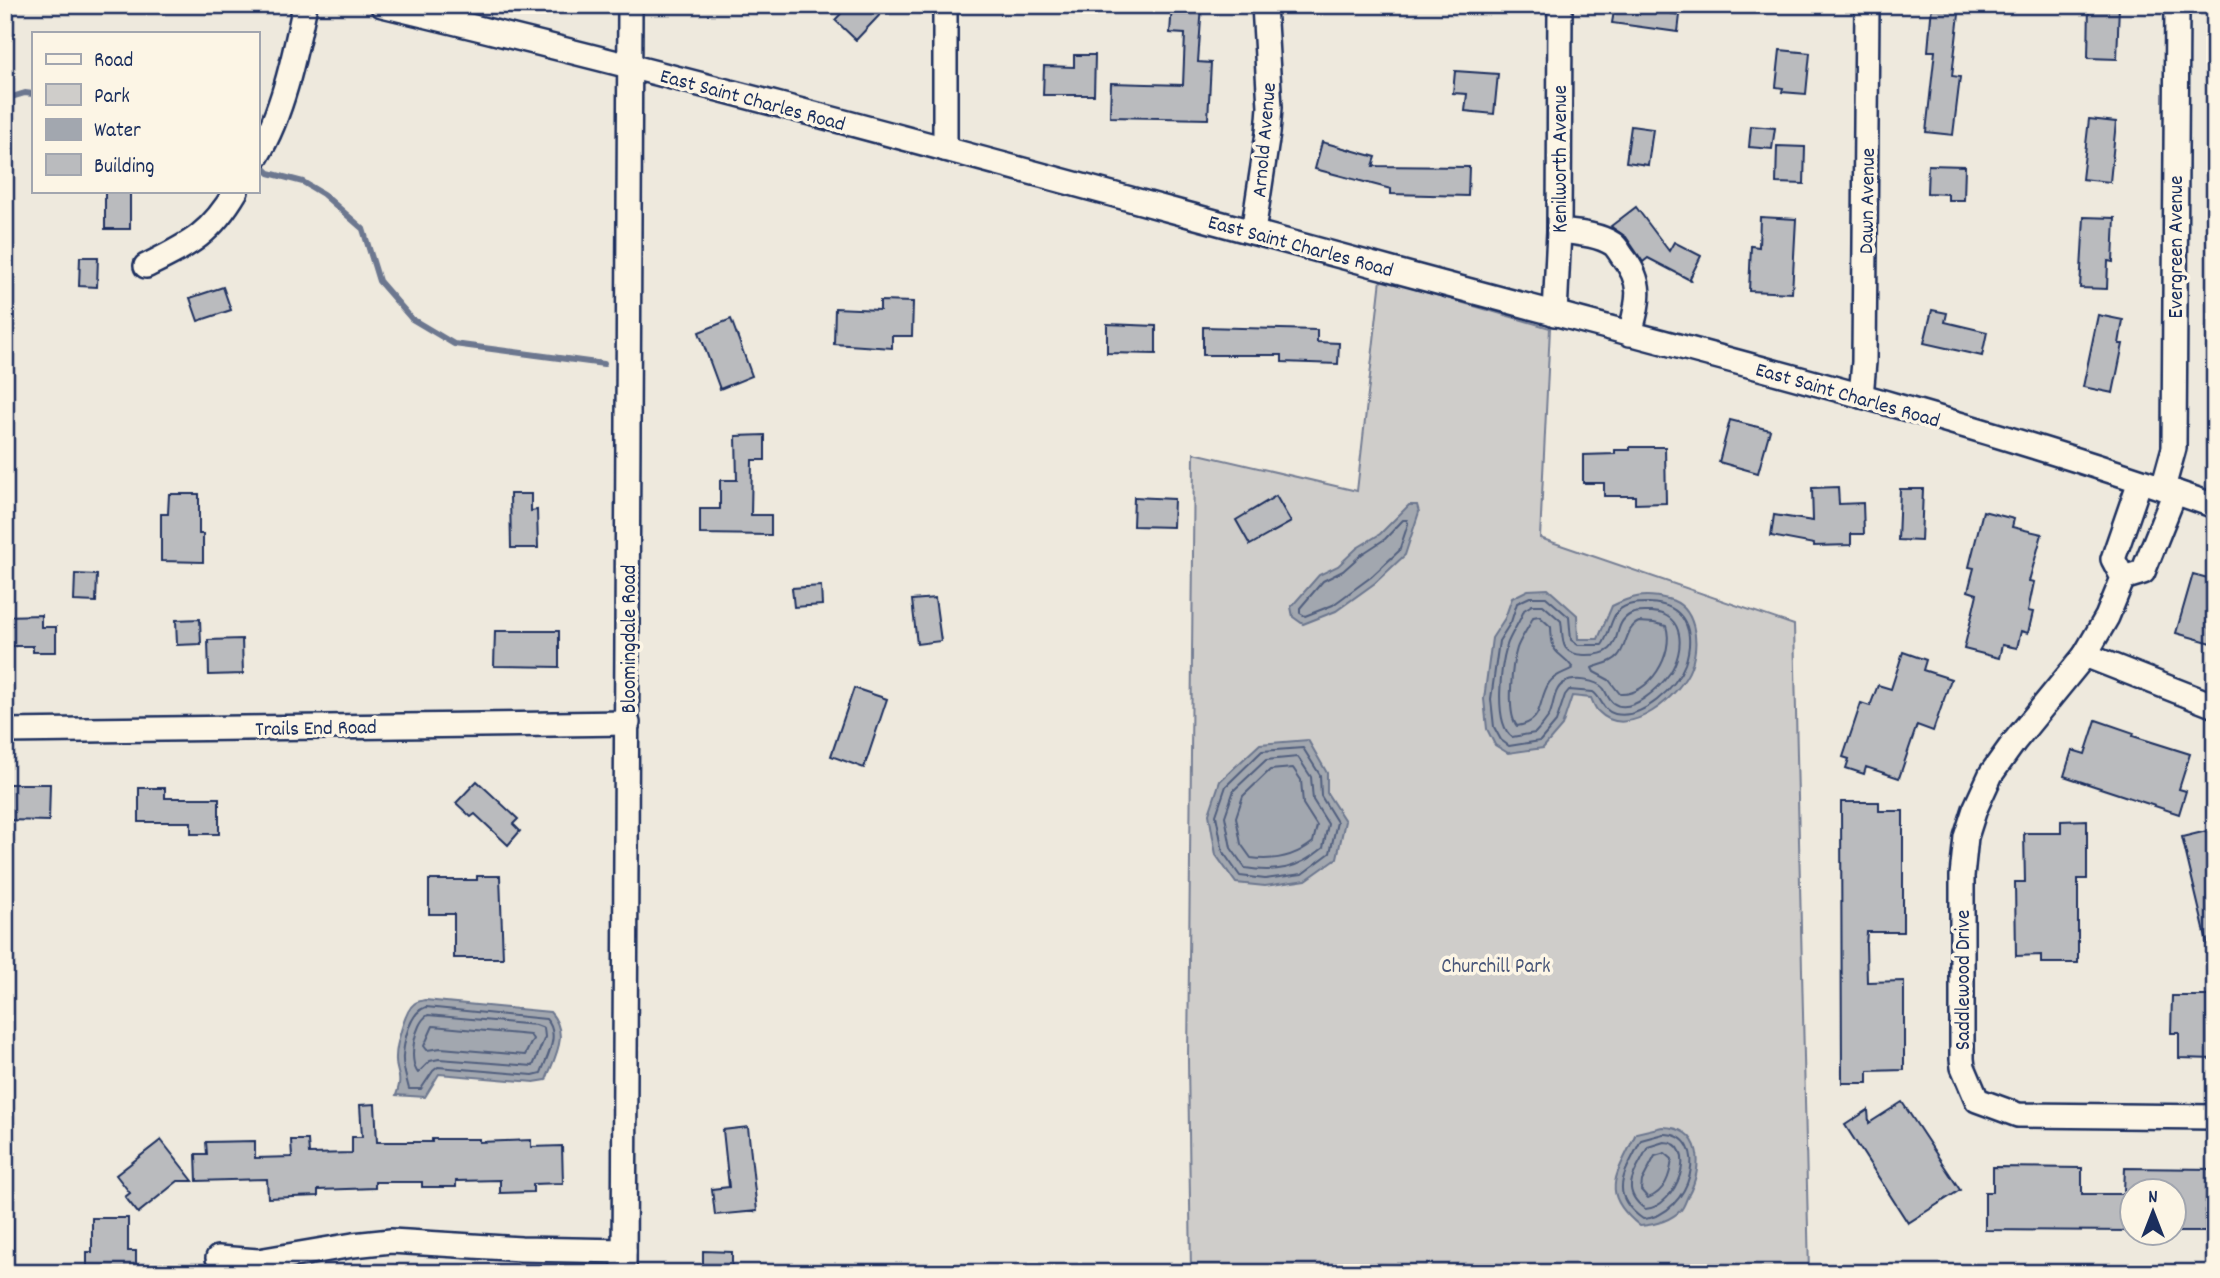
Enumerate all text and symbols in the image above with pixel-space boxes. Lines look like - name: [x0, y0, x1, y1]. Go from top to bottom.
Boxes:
- legend: [32, 32, 259, 192]
- text: Road: [94, 47, 133, 77]
- street label: East Saint Charles Road: [656, 63, 848, 141]
- street label: Arnold Avenue: [1246, 81, 1286, 199]
- text: Park: [94, 83, 130, 113]
- street label: Kenilworth Avenue: [1547, 85, 1577, 233]
- text: Water: [94, 117, 141, 147]
- street label: Dawn Avenue: [1853, 148, 1885, 254]
- text: Building: [94, 153, 154, 183]
- street label: Evergreen Avenue: [2163, 176, 2193, 318]
- street label: East Saint Charles Road: [1204, 209, 1396, 287]
- street label: East Saint Charles Road: [1751, 356, 1943, 438]
- street label: Bloomingdale Road: [616, 565, 646, 713]
- street label: Trails End Road: [255, 714, 377, 746]
- street label: Saddlewood Drive: [1950, 910, 1980, 1050]
- park label: Churchill Park: [1441, 953, 1551, 983]
- north arrow: [2118, 1176, 2188, 1246]
- text: N: [2148, 1185, 2158, 1212]

